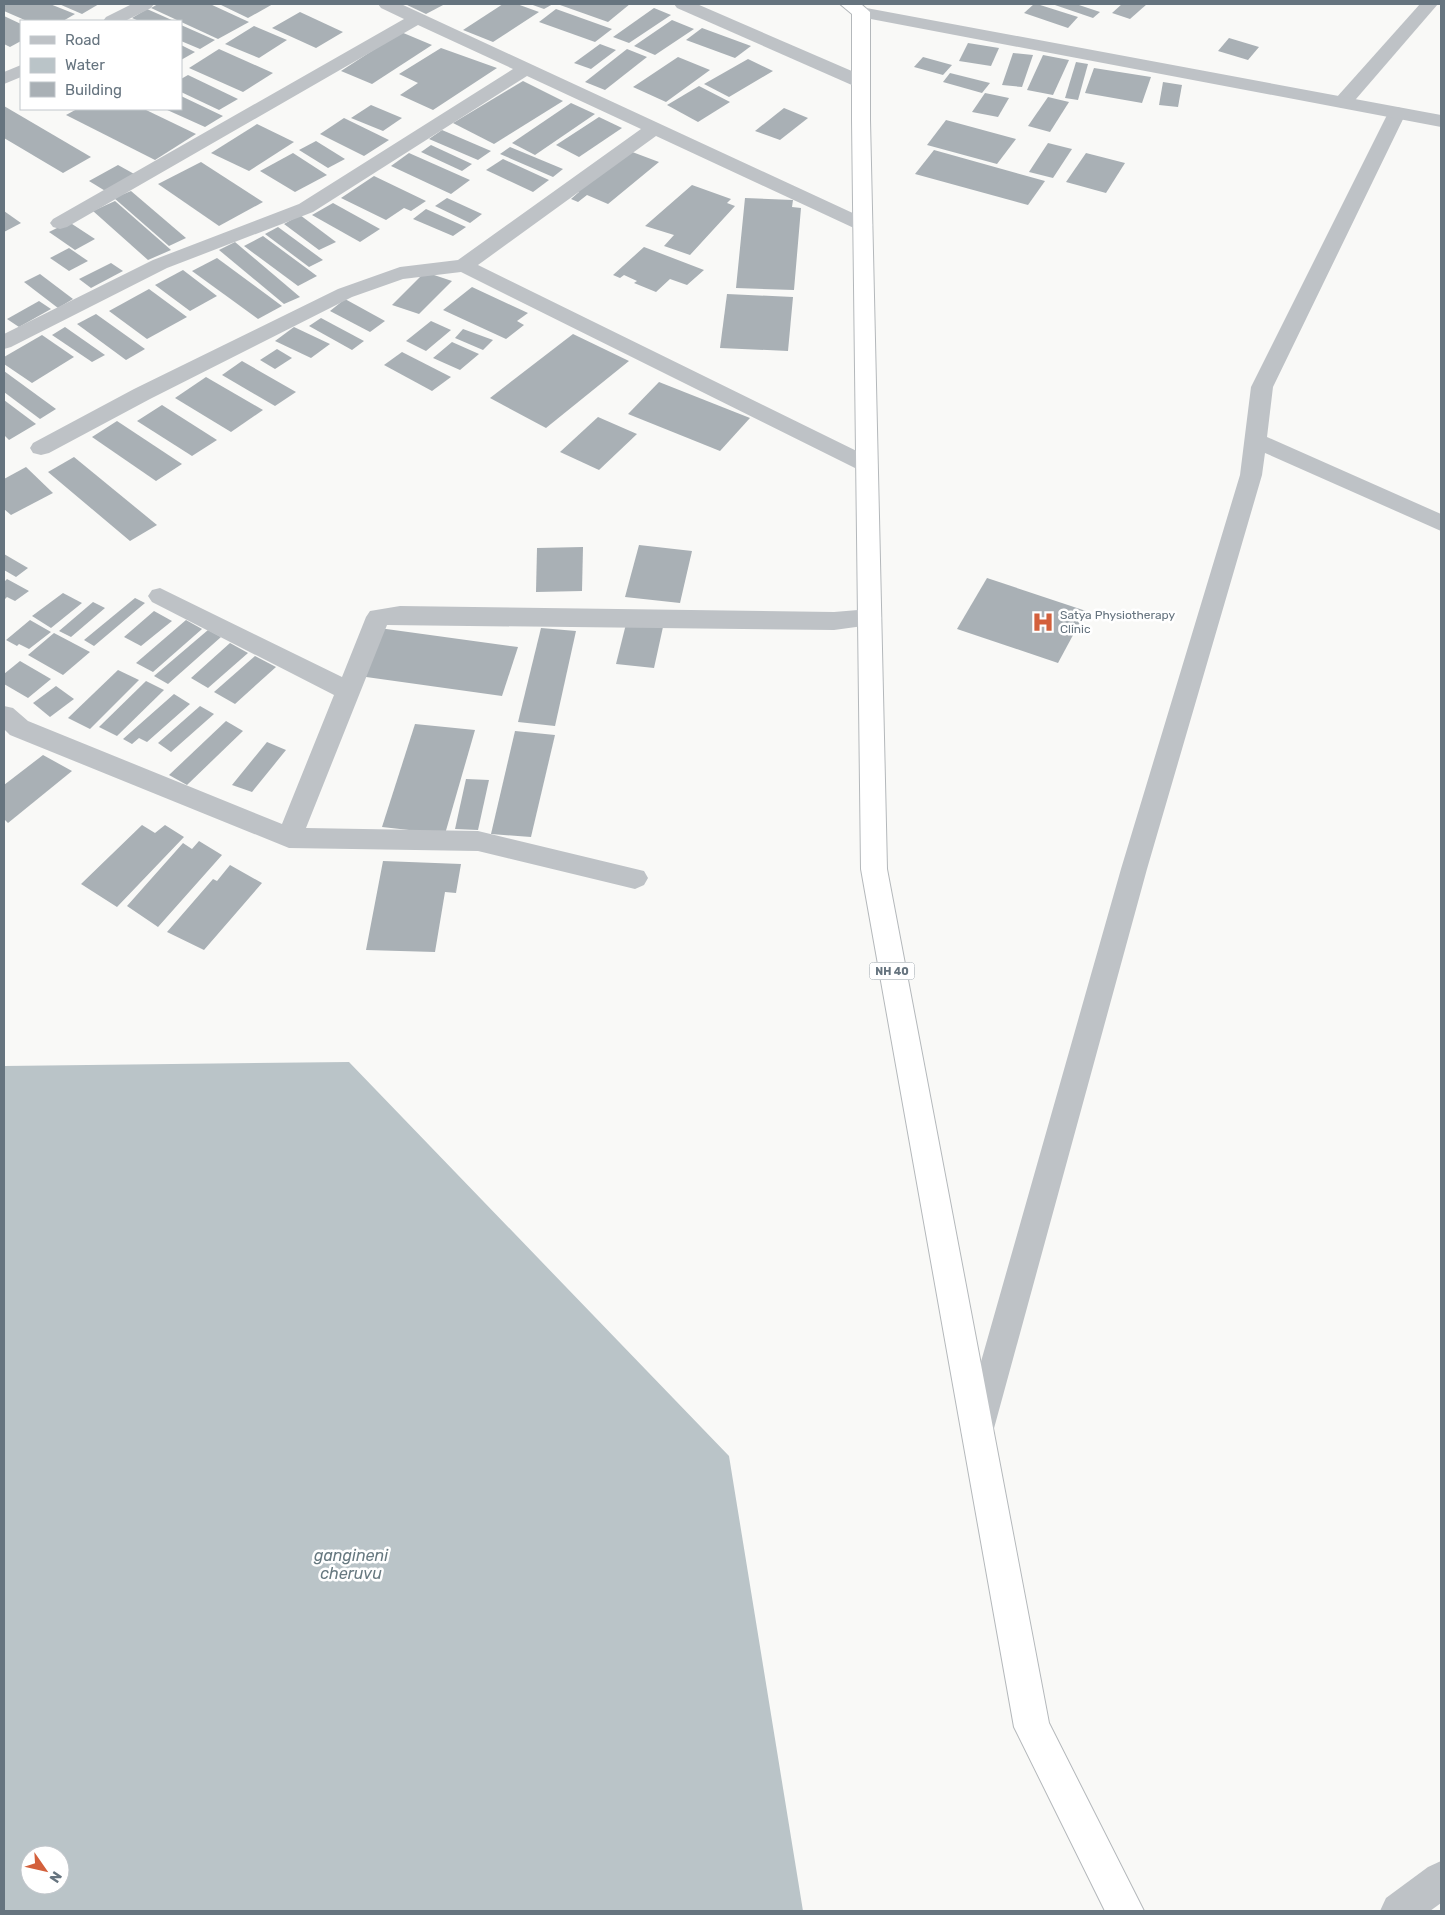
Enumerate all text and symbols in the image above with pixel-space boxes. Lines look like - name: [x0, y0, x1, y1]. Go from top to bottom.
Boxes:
- legend: [20, 20, 182, 110]
- text: Road: [65, 31, 101, 49]
- text: Water: [65, 56, 105, 74]
- text: Building: [65, 81, 122, 99]
- place label: Satya Physiotherapy Clinic: [1060, 608, 1176, 636]
- hospital icon: Satya Physiotherapy Clinic: [1030, 609, 1056, 635]
- road number: NH 40: [870, 962, 914, 979]
- water label: gangineni cheruvu: [313, 1546, 389, 1583]
- north arrow: [20, 1845, 70, 1895]
- text: N: [45, 1868, 65, 1886]

